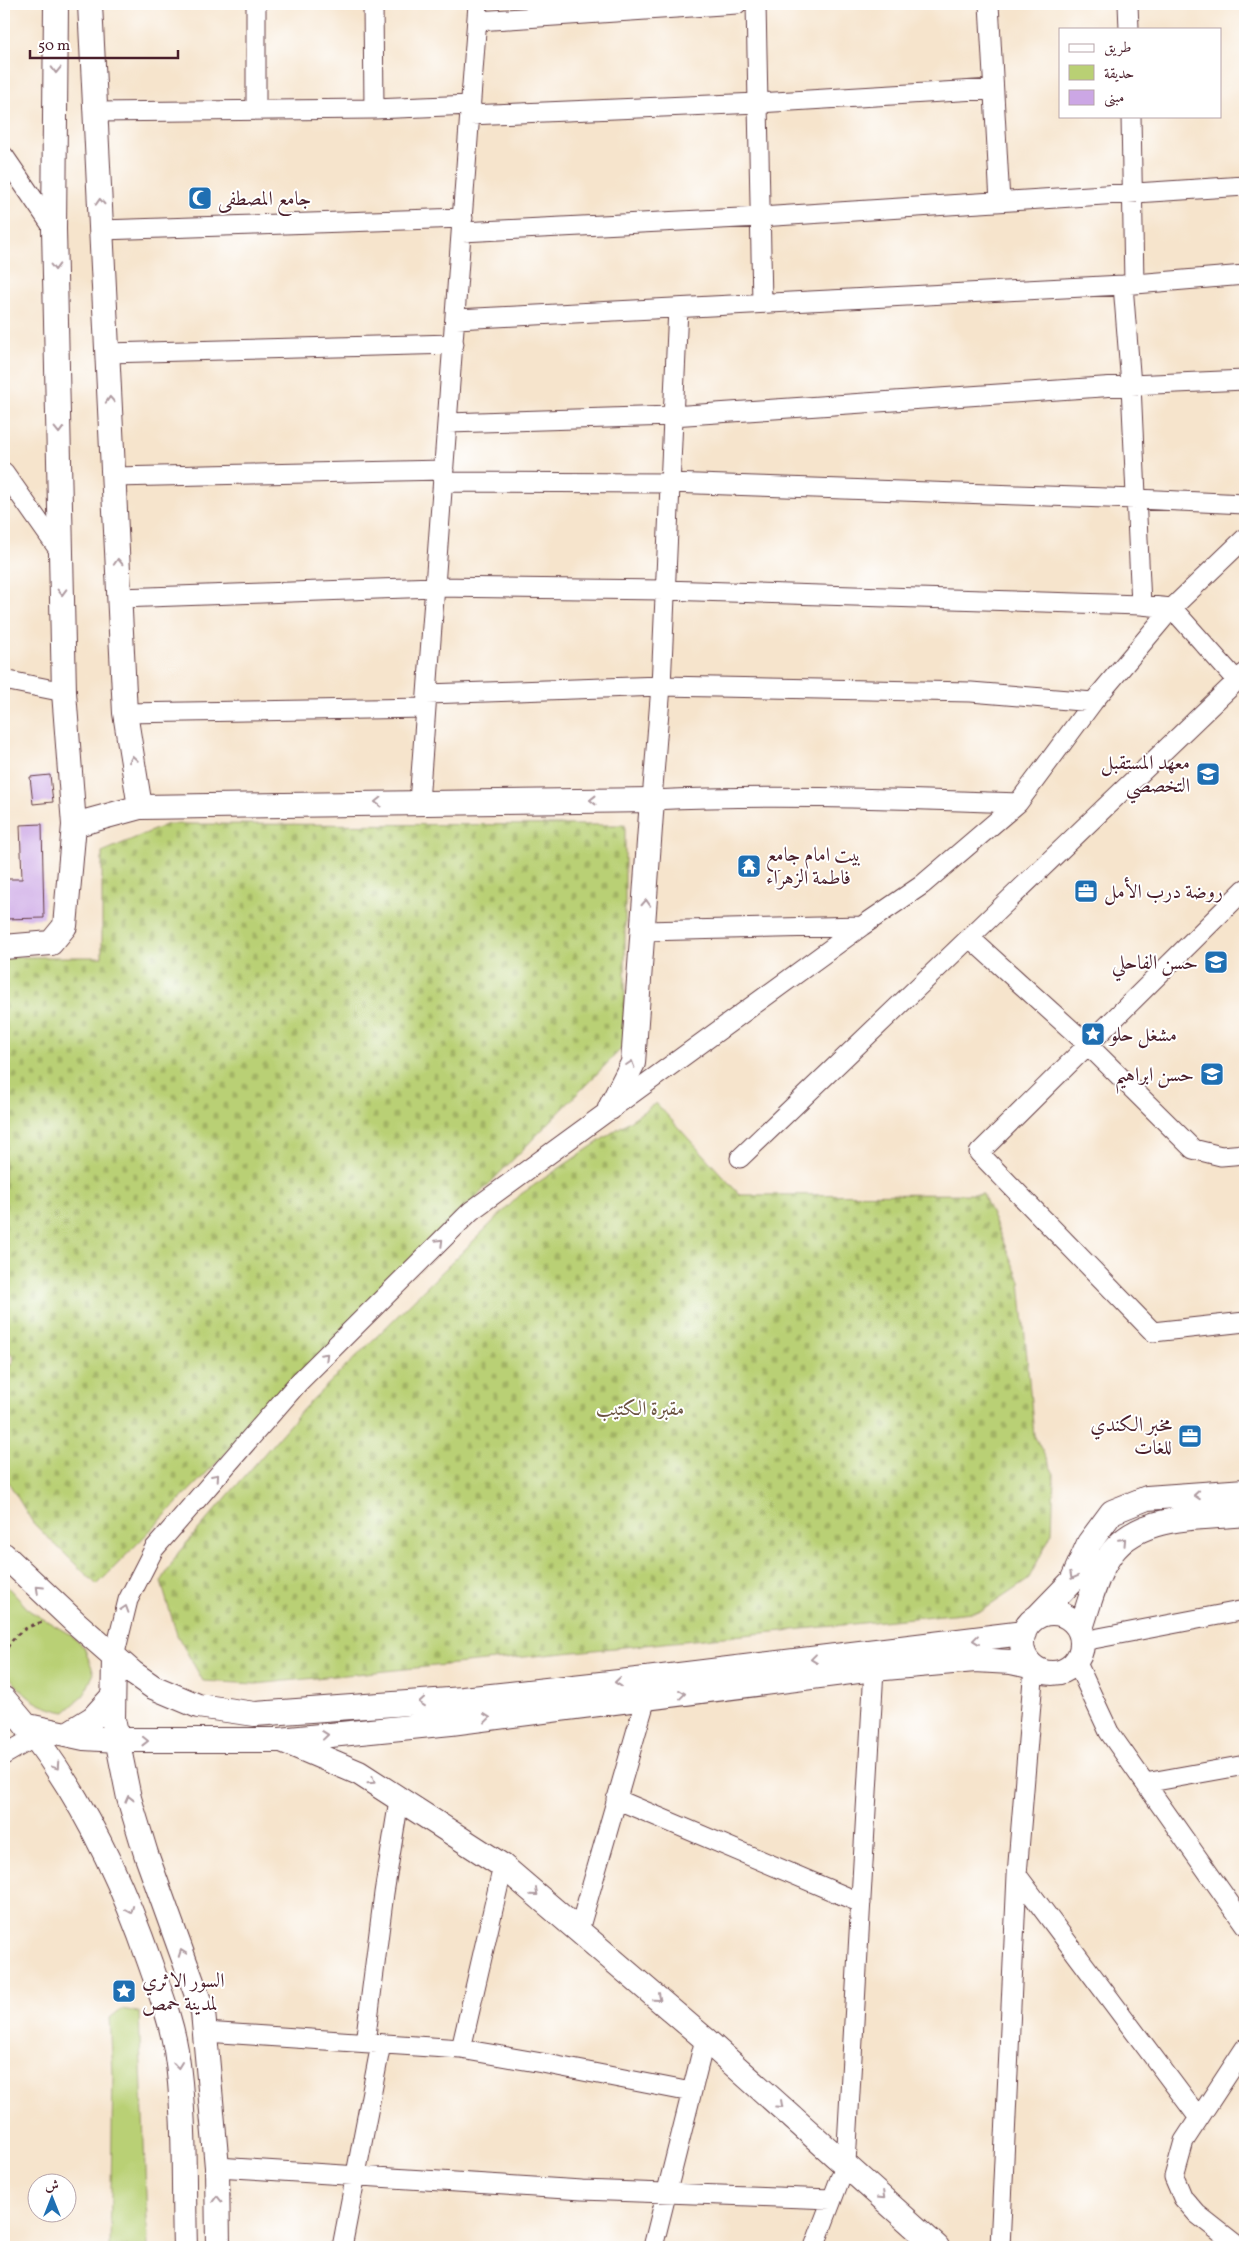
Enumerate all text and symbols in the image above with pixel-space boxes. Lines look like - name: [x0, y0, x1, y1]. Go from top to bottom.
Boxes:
- scale bar: [30, 28, 178, 60]
- legend: [1059, 28, 1222, 118]
- text: 50 m: [38, 36, 70, 57]
- text: طريق: [1104, 38, 1131, 59]
- text: حديقة: [1104, 64, 1134, 85]
- one-way arrow: [51, 66, 61, 74]
- text: مبنى: [1104, 88, 1124, 109]
- mosque icon: جامع المصطفى: [187, 185, 213, 211]
- place label: جامع المصطفى: [218, 186, 311, 216]
- one-way arrow: [95, 198, 106, 206]
- one-way arrow: [50, 264, 60, 272]
- one-way arrow: [104, 395, 115, 403]
- one-way arrow: [53, 426, 64, 434]
- one-way arrow: [112, 558, 123, 566]
- one-way arrow: [57, 589, 67, 597]
- place label: معهد المستقبل التخصصي: [1101, 750, 1190, 804]
- one-way arrow: [128, 754, 138, 763]
- school or university icon: معهد المستقبل التخصصي: [1195, 761, 1221, 787]
- one-way arrow: [589, 795, 596, 805]
- one-way arrow: [374, 797, 382, 807]
- place label: بيت امام جامع فاطمة الزهراء: [766, 842, 861, 893]
- temple icon: بيت امام جامع فاطمة الزهراء: [736, 853, 762, 879]
- place label: روضة درب الأمل: [1104, 876, 1223, 907]
- office icon: روضة درب الأمل: [1073, 878, 1099, 904]
- one-way arrow: [641, 898, 652, 906]
- school or university icon: حسن الفاحلي: [1203, 949, 1229, 975]
- place label: حسن الفاحلي: [1112, 950, 1198, 982]
- place icon: مشغل حلو: [1080, 1021, 1106, 1047]
- place label: مشغل حلو: [1108, 1022, 1177, 1050]
- one-way arrow: [626, 1060, 636, 1069]
- school or university icon: حسن ابراهيم: [1199, 1061, 1225, 1087]
- place label: حسن ابراهيم: [1115, 1062, 1194, 1094]
- one-way arrow: [434, 1239, 443, 1248]
- one-way arrow: [319, 1353, 328, 1362]
- park label: مقبرة الكتيب: [596, 1396, 684, 1424]
- place label: مخبر الكندي للغات: [1090, 1412, 1172, 1463]
- office icon: مخبر الكندي للغات: [1177, 1423, 1203, 1449]
- one-way arrow: [210, 1474, 219, 1483]
- one-way arrow: [1192, 1489, 1200, 1500]
- one-way arrow: [1117, 1538, 1126, 1547]
- one-way arrow: [1070, 1571, 1080, 1580]
- one-way arrow: [35, 1586, 44, 1595]
- one-way arrow: [119, 1606, 129, 1614]
- one-way arrow: [971, 1634, 979, 1645]
- one-way arrow: [810, 1653, 818, 1664]
- one-way arrow: [614, 1676, 622, 1687]
- one-way arrow: [679, 1689, 687, 1700]
- one-way arrow: [417, 1697, 425, 1708]
- one-way arrow: [482, 1714, 491, 1724]
- one-way arrow: [321, 1730, 329, 1741]
- one-way arrow: [142, 1736, 149, 1746]
- one-way arrow: [50, 1760, 59, 1769]
- one-way arrow: [366, 1775, 375, 1785]
- one-way arrow: [125, 1796, 135, 1804]
- one-way arrow: [529, 1887, 538, 1896]
- one-way arrow: [124, 1905, 134, 1914]
- one-way arrow: [178, 1949, 188, 1957]
- place label: السور الاثري لمدينة حمص: [142, 1968, 225, 2019]
- place icon: السور الاثري لمدينة حمص: [111, 1978, 137, 2004]
- one-way arrow: [652, 1993, 661, 2001]
- one-way arrow: [172, 2061, 182, 2069]
- one-way arrow: [775, 2099, 784, 2108]
- north arrow: [28, 2174, 78, 2224]
- text: ش: [45, 2177, 59, 2196]
- one-way arrow: [876, 2190, 885, 2199]
- one-way arrow: [212, 2194, 223, 2202]

